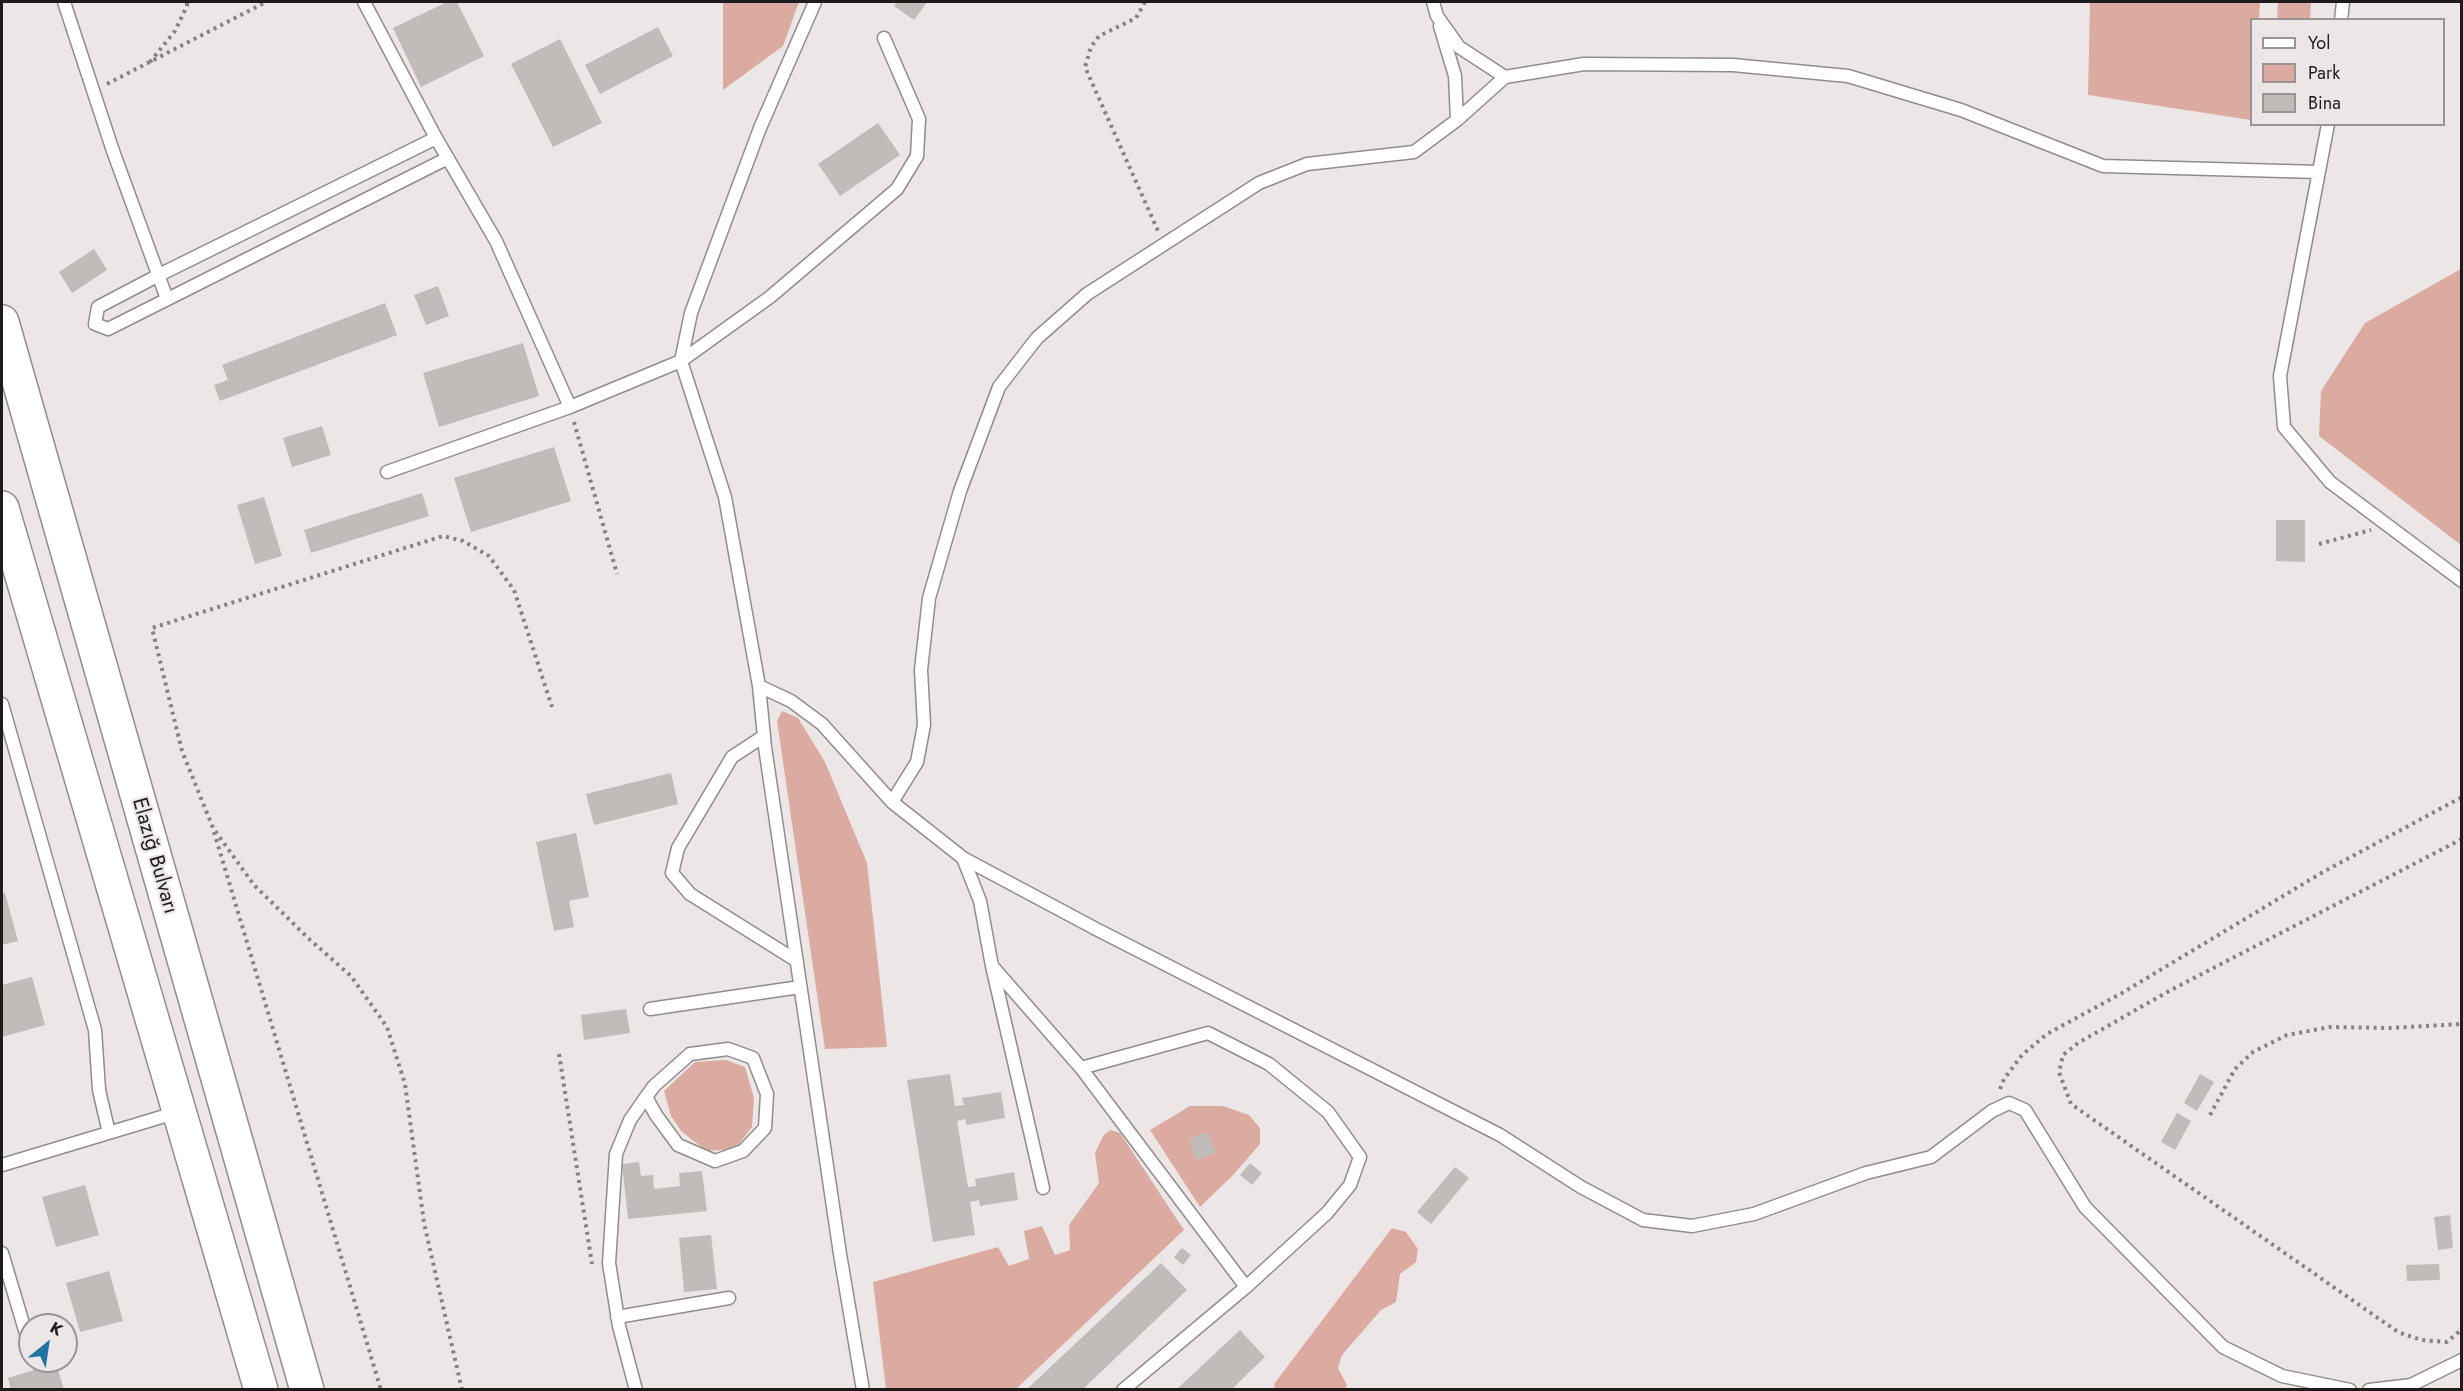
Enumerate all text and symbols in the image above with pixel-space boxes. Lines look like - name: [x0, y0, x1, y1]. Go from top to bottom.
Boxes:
- legend: [2250, 18, 2445, 126]
- text: Yol: [2308, 30, 2330, 56]
- text: Park: [2308, 60, 2340, 86]
- text: Bina: [2308, 90, 2341, 116]
- street label: Elazığ Bulvarı: [125, 795, 183, 917]
- north arrow: [18, 1313, 78, 1373]
- text: K: [46, 1316, 67, 1341]

